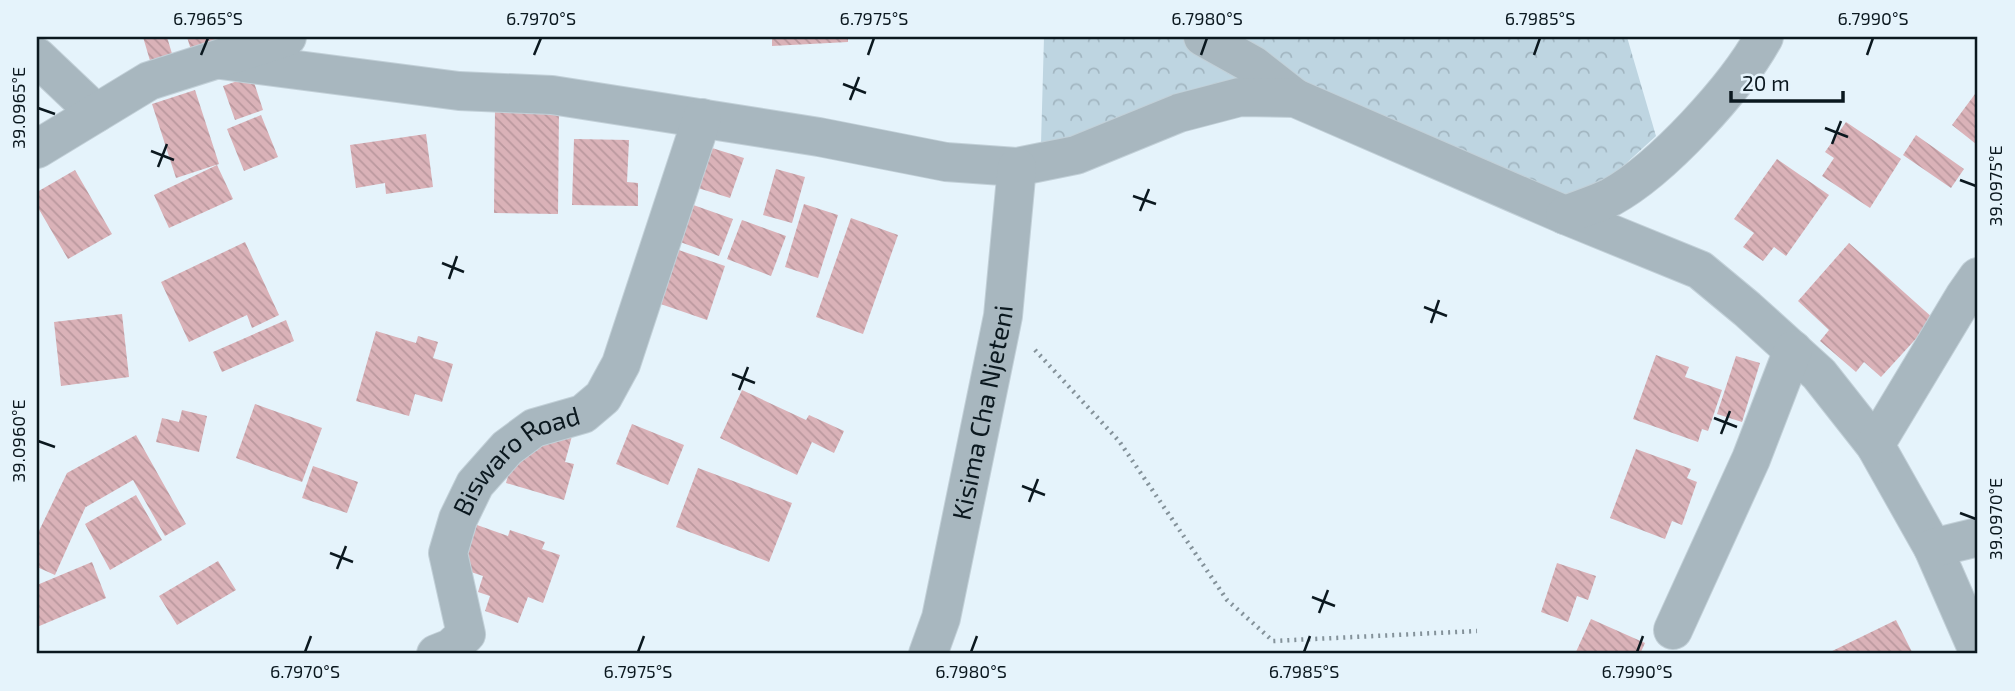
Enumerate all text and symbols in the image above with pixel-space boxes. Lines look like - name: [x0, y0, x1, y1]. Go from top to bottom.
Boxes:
- text: 6.7965°S: [173, 7, 243, 29]
- text: 6.7970°S: [506, 7, 576, 29]
- text: 6.7975°S: [840, 7, 908, 29]
- text: 6.7980°S: [1171, 7, 1243, 29]
- text: 6.7985°S: [1505, 7, 1575, 29]
- text: 6.7990°S: [1837, 7, 1909, 29]
- scale bar: [1731, 60, 1843, 104]
- text: 39.0965°E: [7, 67, 29, 149]
- text: 20 m: [1742, 70, 1790, 95]
- text: 39.0975°E: [1984, 145, 2006, 227]
- street label: Kisima Cha Njeteni: [945, 304, 1018, 522]
- text: 39.0960°E: [7, 399, 29, 483]
- street label: Biswaro Road: [445, 399, 583, 520]
- text: 39.0970°E: [1984, 478, 2006, 560]
- text: 6.7970°S: [270, 660, 340, 682]
- text: 6.7975°S: [604, 660, 672, 682]
- text: 6.7980°S: [935, 660, 1007, 682]
- text: 6.7985°S: [1269, 660, 1339, 682]
- text: 6.7990°S: [1601, 660, 1673, 682]

